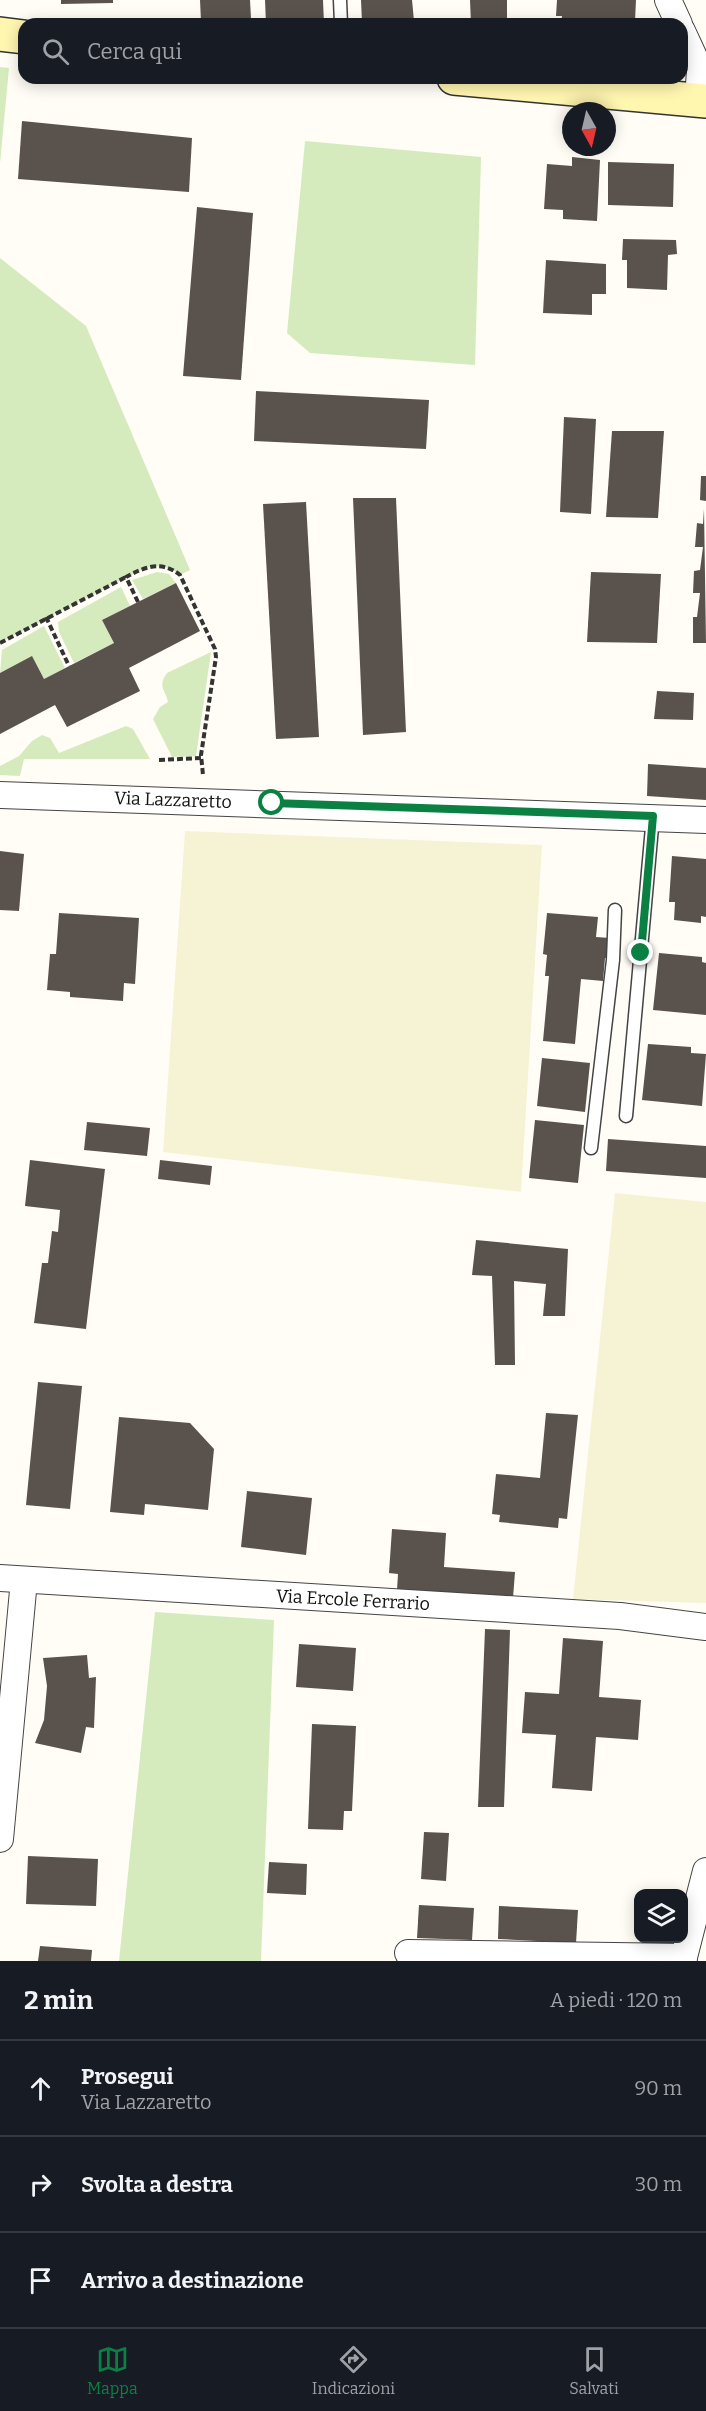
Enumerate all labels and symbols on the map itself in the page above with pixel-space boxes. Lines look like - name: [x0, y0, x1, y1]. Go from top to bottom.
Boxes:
- north arrow: [562, 102, 616, 156]
- street label: Via Lazzaretto: [114, 787, 232, 813]
- route start: [258, 789, 284, 815]
- route end: [627, 939, 653, 965]
- street label: Via Ercole Ferrario: [275, 1585, 431, 1615]

